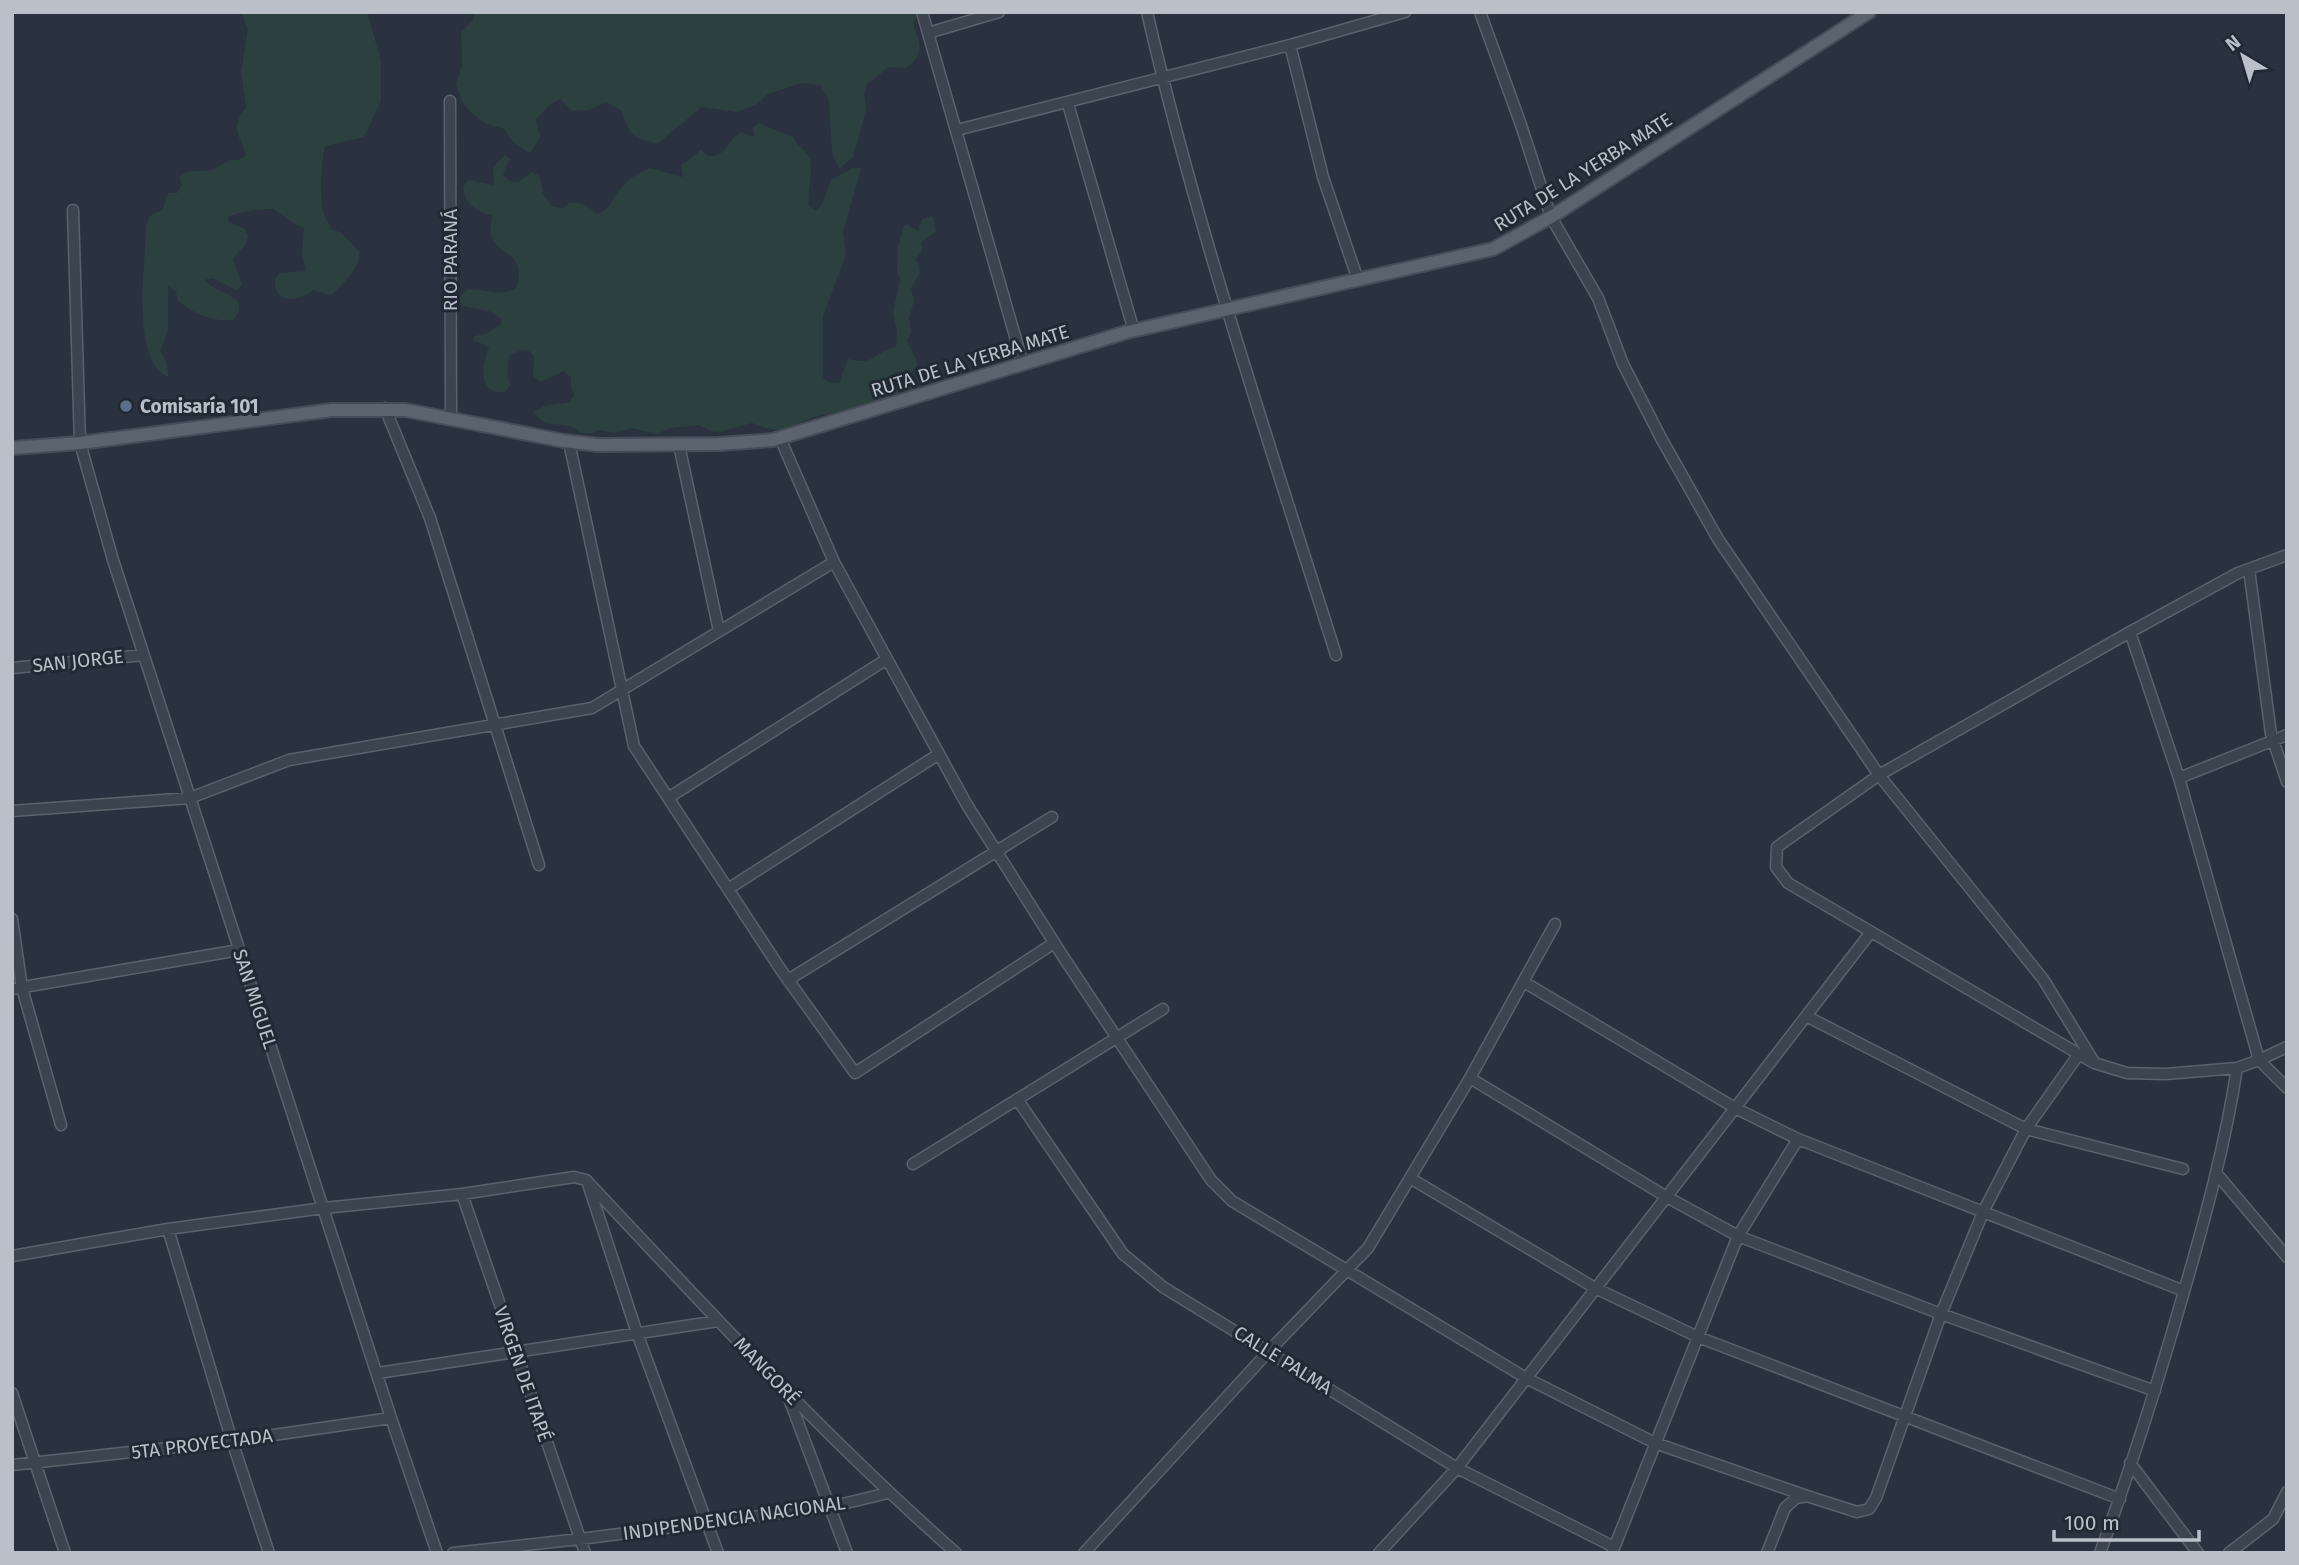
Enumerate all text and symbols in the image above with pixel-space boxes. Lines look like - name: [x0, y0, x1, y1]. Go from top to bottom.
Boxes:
- north arrow: [2208, 21, 2278, 91]
- text: N: [2221, 30, 2245, 56]
- street label: RUTA DE LA YERBA MATE: [1490, 108, 1676, 236]
- street label: RIO PARANÁ: [439, 209, 462, 311]
- street label: RUTA DE LA YERBA MATE: [868, 320, 1072, 402]
- place label: Comisaría 101: [140, 395, 259, 418]
- marker: Comisaría 101: [118, 398, 134, 414]
- street label: SAN JORGE: [31, 645, 125, 677]
- street label: SAN MIGUEL: [228, 946, 282, 1052]
- street label: VIRGEN DE ITAPÉ: [489, 1303, 557, 1445]
- street label: CALLE PALMA: [1230, 1321, 1336, 1399]
- street label: MANGORÉ: [729, 1332, 805, 1410]
- street label: 5TA PROYECTADA: [130, 1424, 274, 1464]
- street label: INDIPENDENCIA NACIONAL: [621, 1491, 847, 1545]
- scale bar: [2054, 1498, 2199, 1542]
- text: 100 m: [2064, 1510, 2120, 1536]

